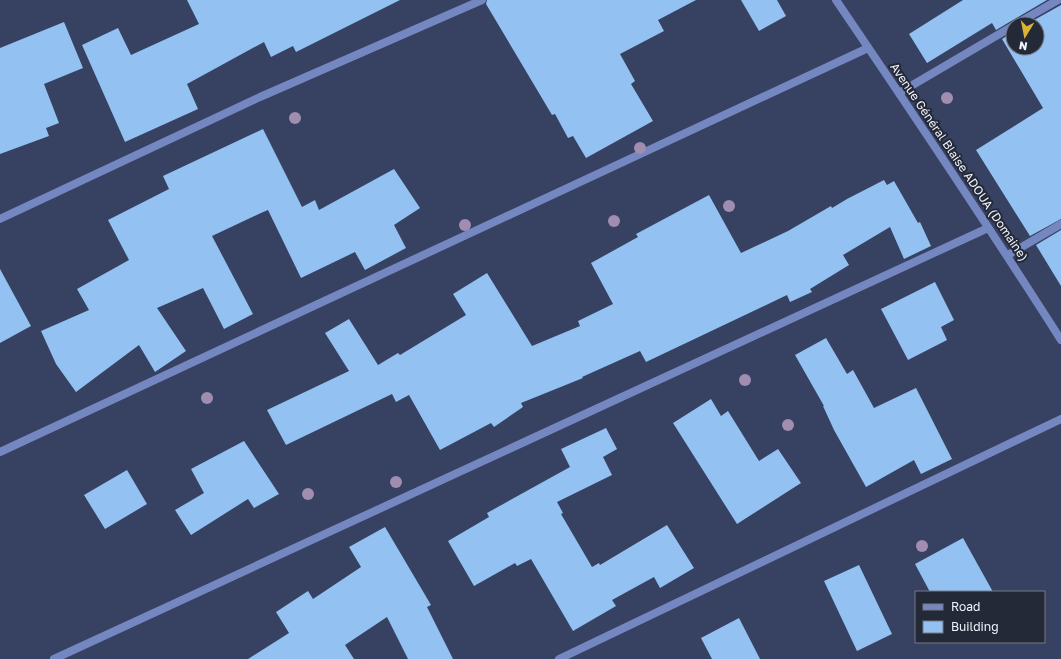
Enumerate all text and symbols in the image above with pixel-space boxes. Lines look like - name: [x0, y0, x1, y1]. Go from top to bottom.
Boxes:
- north arrow: [1005, 16, 1045, 56]
- text: N: [1018, 39, 1028, 53]
- street label: Avenue Général Blaise ADOUA (Domaine): [887, 60, 1032, 264]
- legend: [915, 591, 1045, 643]
- text: Road: [951, 599, 980, 614]
- text: Building: [951, 619, 999, 634]

